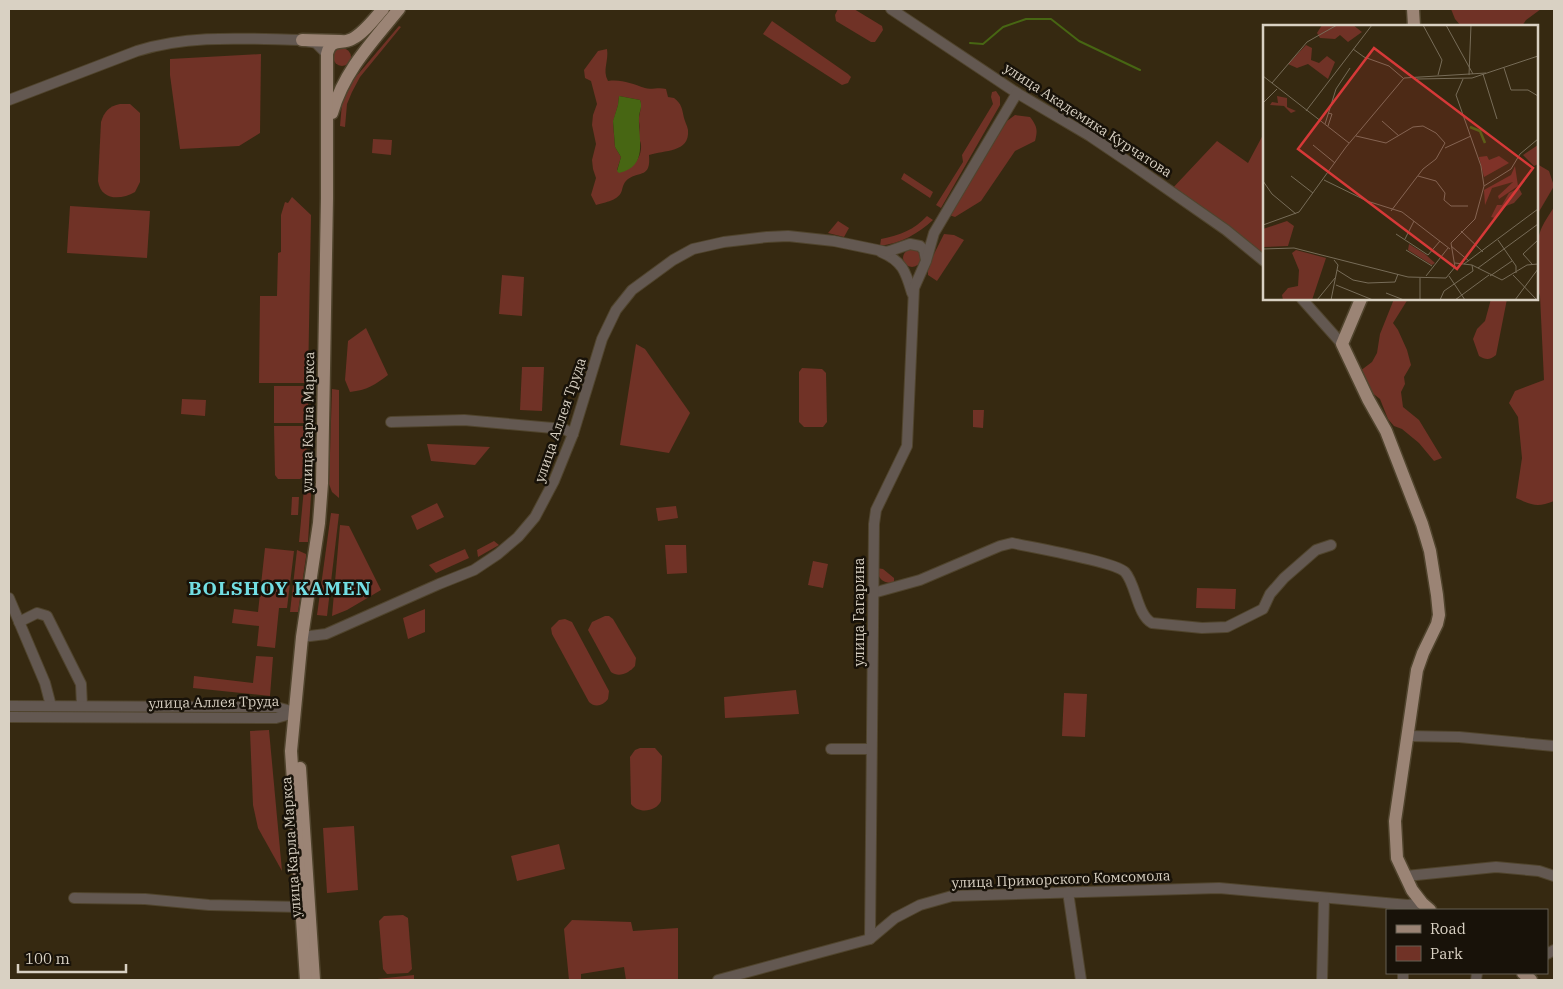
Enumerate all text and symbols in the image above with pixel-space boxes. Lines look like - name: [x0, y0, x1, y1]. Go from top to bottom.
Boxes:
- inset map: [1263, 25, 1538, 300]
- street label: улица Академика Курчатова: [1001, 59, 1176, 181]
- street label: улица Карла Маркса: [298, 351, 318, 493]
- street label: улица Аллея Труда: [530, 355, 590, 485]
- street label: улица Гагарина: [850, 557, 868, 666]
- district label: BOLSHOY KAMEN: [188, 576, 372, 600]
- street label: улица Аллея Труда: [148, 692, 280, 712]
- street label: улица Карла Маркса: [277, 776, 305, 918]
- street label: улица Приморского Комсомола: [951, 866, 1171, 892]
- legend: [1386, 909, 1548, 974]
- text: Road: [1430, 919, 1466, 938]
- scale bar: [18, 942, 125, 974]
- text: Park: [1430, 944, 1463, 963]
- text: 100 m: [25, 949, 70, 968]

